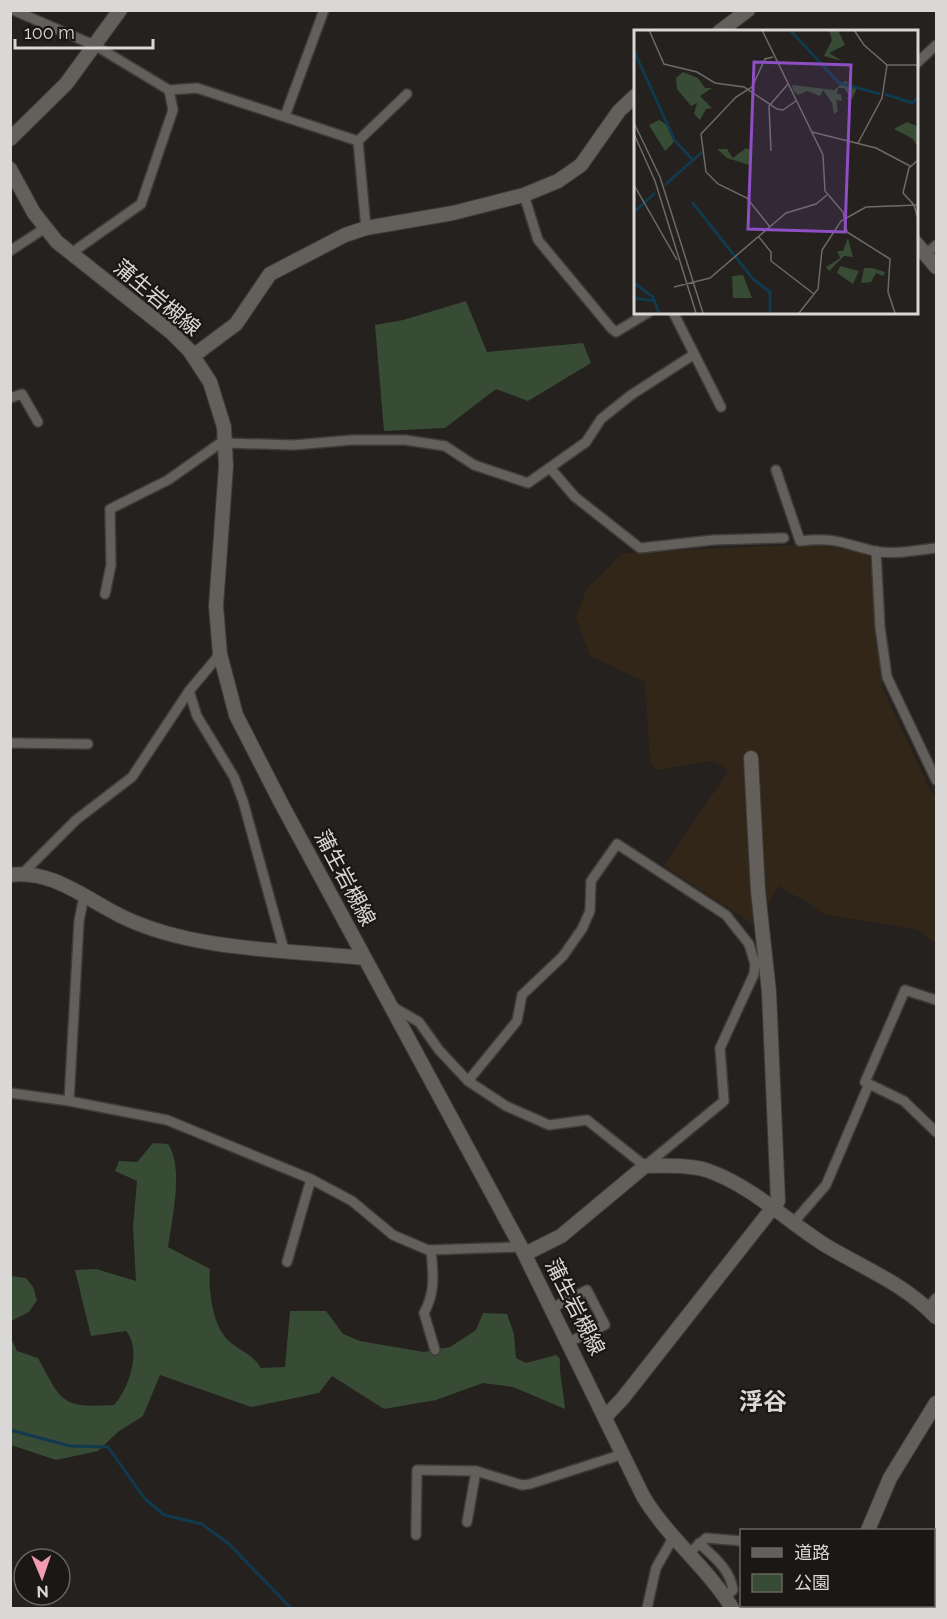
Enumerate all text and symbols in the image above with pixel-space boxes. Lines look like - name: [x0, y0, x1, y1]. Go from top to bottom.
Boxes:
- scale bar: [15, 12, 153, 50]
- text: 100 m: [24, 22, 75, 43]
- inset map: [634, 30, 917, 314]
- street label: 蒲生岩槻線: [109, 254, 206, 341]
- street label: 蒲生岩槻線: [310, 826, 381, 930]
- street label: 蒲生岩槻線: [540, 1254, 610, 1359]
- district label: 浮谷: [739, 1387, 787, 1416]
- legend: [740, 1529, 935, 1607]
- text: 道路: [794, 1542, 830, 1563]
- north arrow: [12, 1547, 72, 1607]
- text: 公園: [794, 1572, 830, 1593]
- text: N: [36, 1582, 49, 1601]

